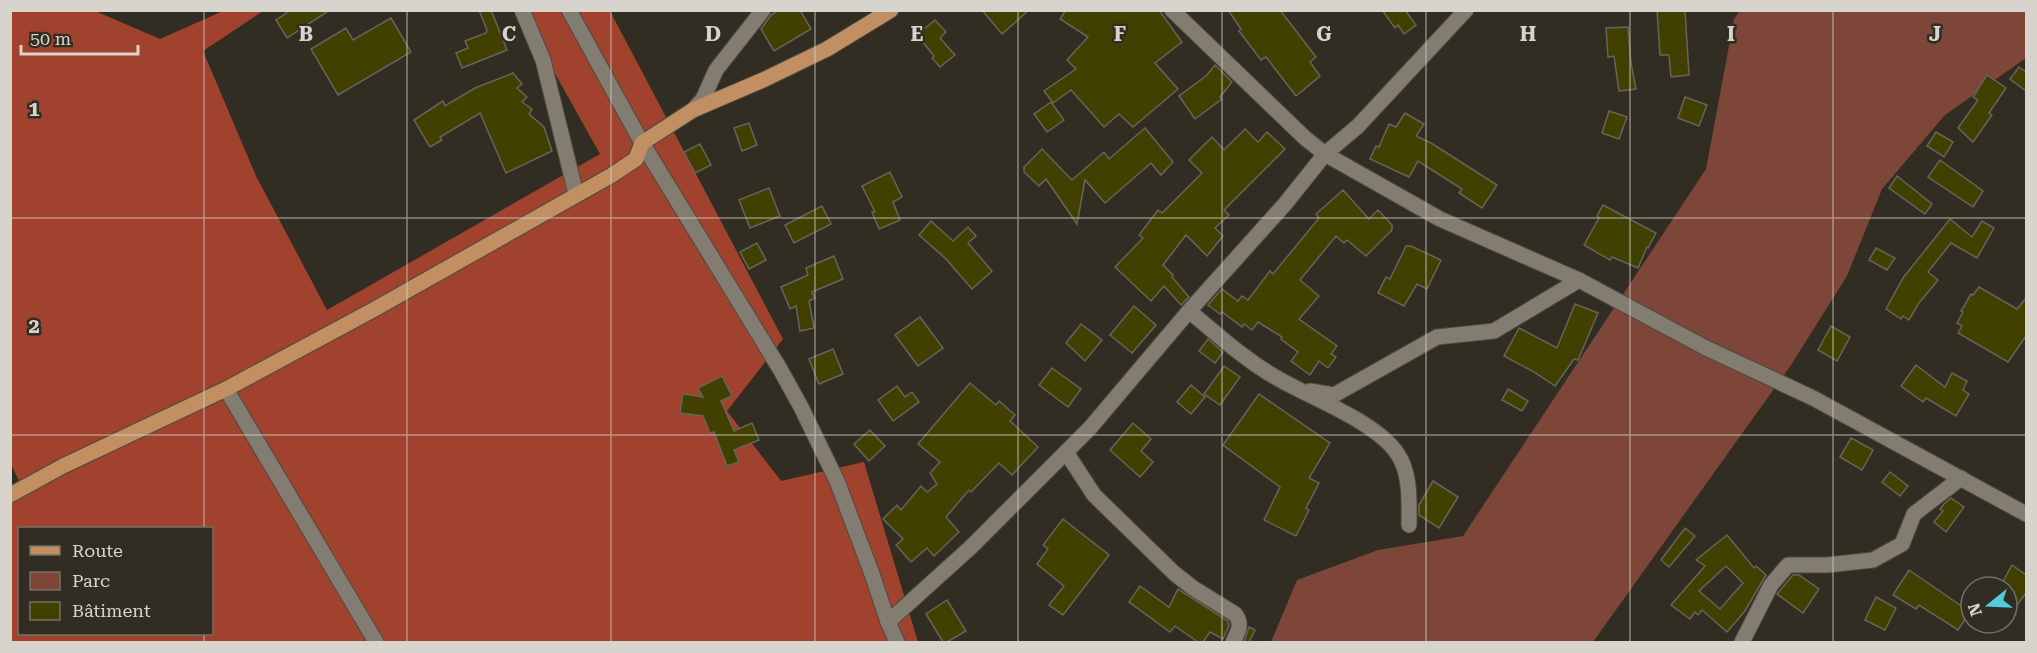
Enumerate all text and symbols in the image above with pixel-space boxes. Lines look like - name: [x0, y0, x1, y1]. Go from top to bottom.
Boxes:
- scale bar: [21, 18, 138, 56]
- text: B: [299, 22, 313, 46]
- text: C: [502, 22, 516, 46]
- text: D: [705, 22, 721, 46]
- text: E: [911, 22, 924, 46]
- text: F: [1114, 22, 1126, 46]
- text: G: [1316, 22, 1332, 46]
- text: H: [1520, 22, 1536, 46]
- text: I: [1727, 22, 1735, 46]
- text: J: [1929, 22, 1941, 46]
- text: 50 m: [30, 28, 71, 49]
- text: 1: [28, 97, 40, 121]
- text: 2: [28, 314, 40, 338]
- legend: [18, 527, 213, 635]
- text: Route: [72, 540, 123, 561]
- text: Parc: [72, 570, 110, 591]
- north arrow: [1959, 575, 2019, 635]
- text: Bâtiment: [72, 600, 151, 621]
- text: N: [1964, 601, 1986, 618]

